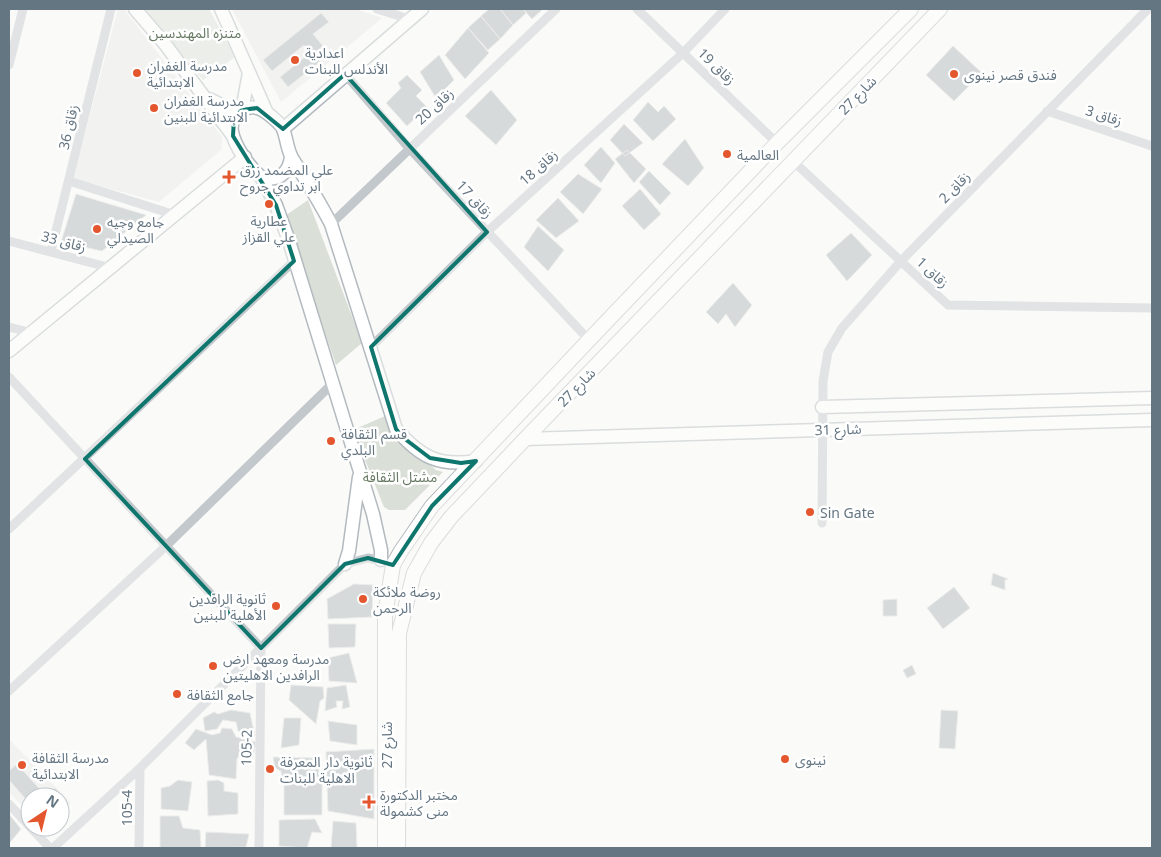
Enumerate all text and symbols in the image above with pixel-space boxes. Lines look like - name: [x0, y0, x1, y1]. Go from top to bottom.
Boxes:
- park label: متنزه المهندسين: [149, 23, 241, 42]
- place label: اعدادية الأندلس للبنات: [305, 43, 388, 78]
- street label: زقاق 19: [694, 43, 740, 89]
- marker: اعدادية الأندلس للبنات: [289, 54, 301, 66]
- place label: مدرسة الغفران الابتدائية: [147, 56, 227, 91]
- place label: فندق قصر نينوى: [964, 65, 1057, 84]
- marker: مدرسة الغفران الابتدائية: [131, 67, 143, 79]
- marker: فندق قصر نينوى: [948, 68, 960, 80]
- street label: شارع 27: [834, 71, 882, 120]
- street label: زقاق 20: [411, 84, 457, 128]
- place label: مدرسة الغفران الابتدائية للبنين: [164, 91, 248, 126]
- street label: زقاق 3: [1083, 100, 1125, 130]
- marker: مدرسة الغفران الابتدائية للبنين: [148, 102, 160, 114]
- street label: زقاق 36: [54, 103, 82, 151]
- street label: زقاق 18: [515, 145, 561, 189]
- place label: العالمية: [737, 145, 779, 164]
- marker: العالمية: [721, 148, 733, 160]
- place label: علي المضمد زرق ابر تداوي جروح: [240, 160, 333, 197]
- street label: زقاق 2: [934, 167, 974, 207]
- marker: علي المضمد زرق ابر تداوي جروح: [222, 170, 236, 184]
- street label: زقاق 17: [453, 176, 497, 222]
- marker: عطارية علي القزاز: [263, 198, 275, 210]
- place label: عطارية علي القزاز: [242, 211, 295, 248]
- place label: جامع وجيه الصيدلي: [107, 212, 164, 249]
- marker: جامع وجيه الصيدلي: [91, 223, 103, 235]
- street label: زقاق 33: [40, 226, 88, 256]
- street label: زقاق 1: [913, 252, 953, 292]
- street label: شارع 27: [553, 363, 601, 412]
- street label: شارع 31: [814, 419, 862, 441]
- place label: قسم الثقافة البلدي: [341, 424, 407, 461]
- marker: قسم الثقافة البلدي: [325, 435, 337, 447]
- park label: مشتل الثقافة: [363, 467, 437, 486]
- place label: Sin Gate: [820, 503, 875, 522]
- marker: Sin Gate: [804, 506, 816, 518]
- place label: روضة ملائكة الرحمن: [373, 582, 441, 617]
- place label: ثانوية الرافدين الأهلية للبنين: [189, 589, 266, 624]
- marker: روضة ملائكة الرحمن: [357, 593, 369, 605]
- marker: ثانوية الرافدين الأهلية للبنين: [270, 600, 282, 612]
- place label: مدرسة ومعهد ارض الرافدين الاهليتين: [223, 649, 329, 684]
- marker: مدرسة ومعهد ارض الرافدين الاهليتين: [207, 660, 219, 672]
- place label: جامع الثقافة: [187, 685, 254, 706]
- marker: جامع الثقافة: [171, 688, 183, 700]
- street label: شارع 27: [377, 722, 398, 768]
- street label: 105-2: [236, 730, 256, 766]
- place label: مدرسة الثقافة الابتدائية: [32, 748, 109, 783]
- place label: نينوى: [795, 750, 826, 769]
- place label: ثانوية دار المعرفة الاهلية للبنات: [280, 752, 373, 787]
- marker: نينوى: [779, 753, 791, 765]
- marker: مدرسة الثقافة الابتدائية: [16, 759, 28, 771]
- marker: ثانوية دار المعرفة الاهلية للبنات: [264, 763, 276, 775]
- place label: مختبر الدكتورة منى كشمولة: [380, 785, 458, 820]
- north arrow: [20, 787, 70, 837]
- text: N: [43, 790, 63, 812]
- street label: 105-4: [117, 790, 136, 826]
- marker: مختبر الدكتورة منى كشمولة: [362, 795, 376, 809]

